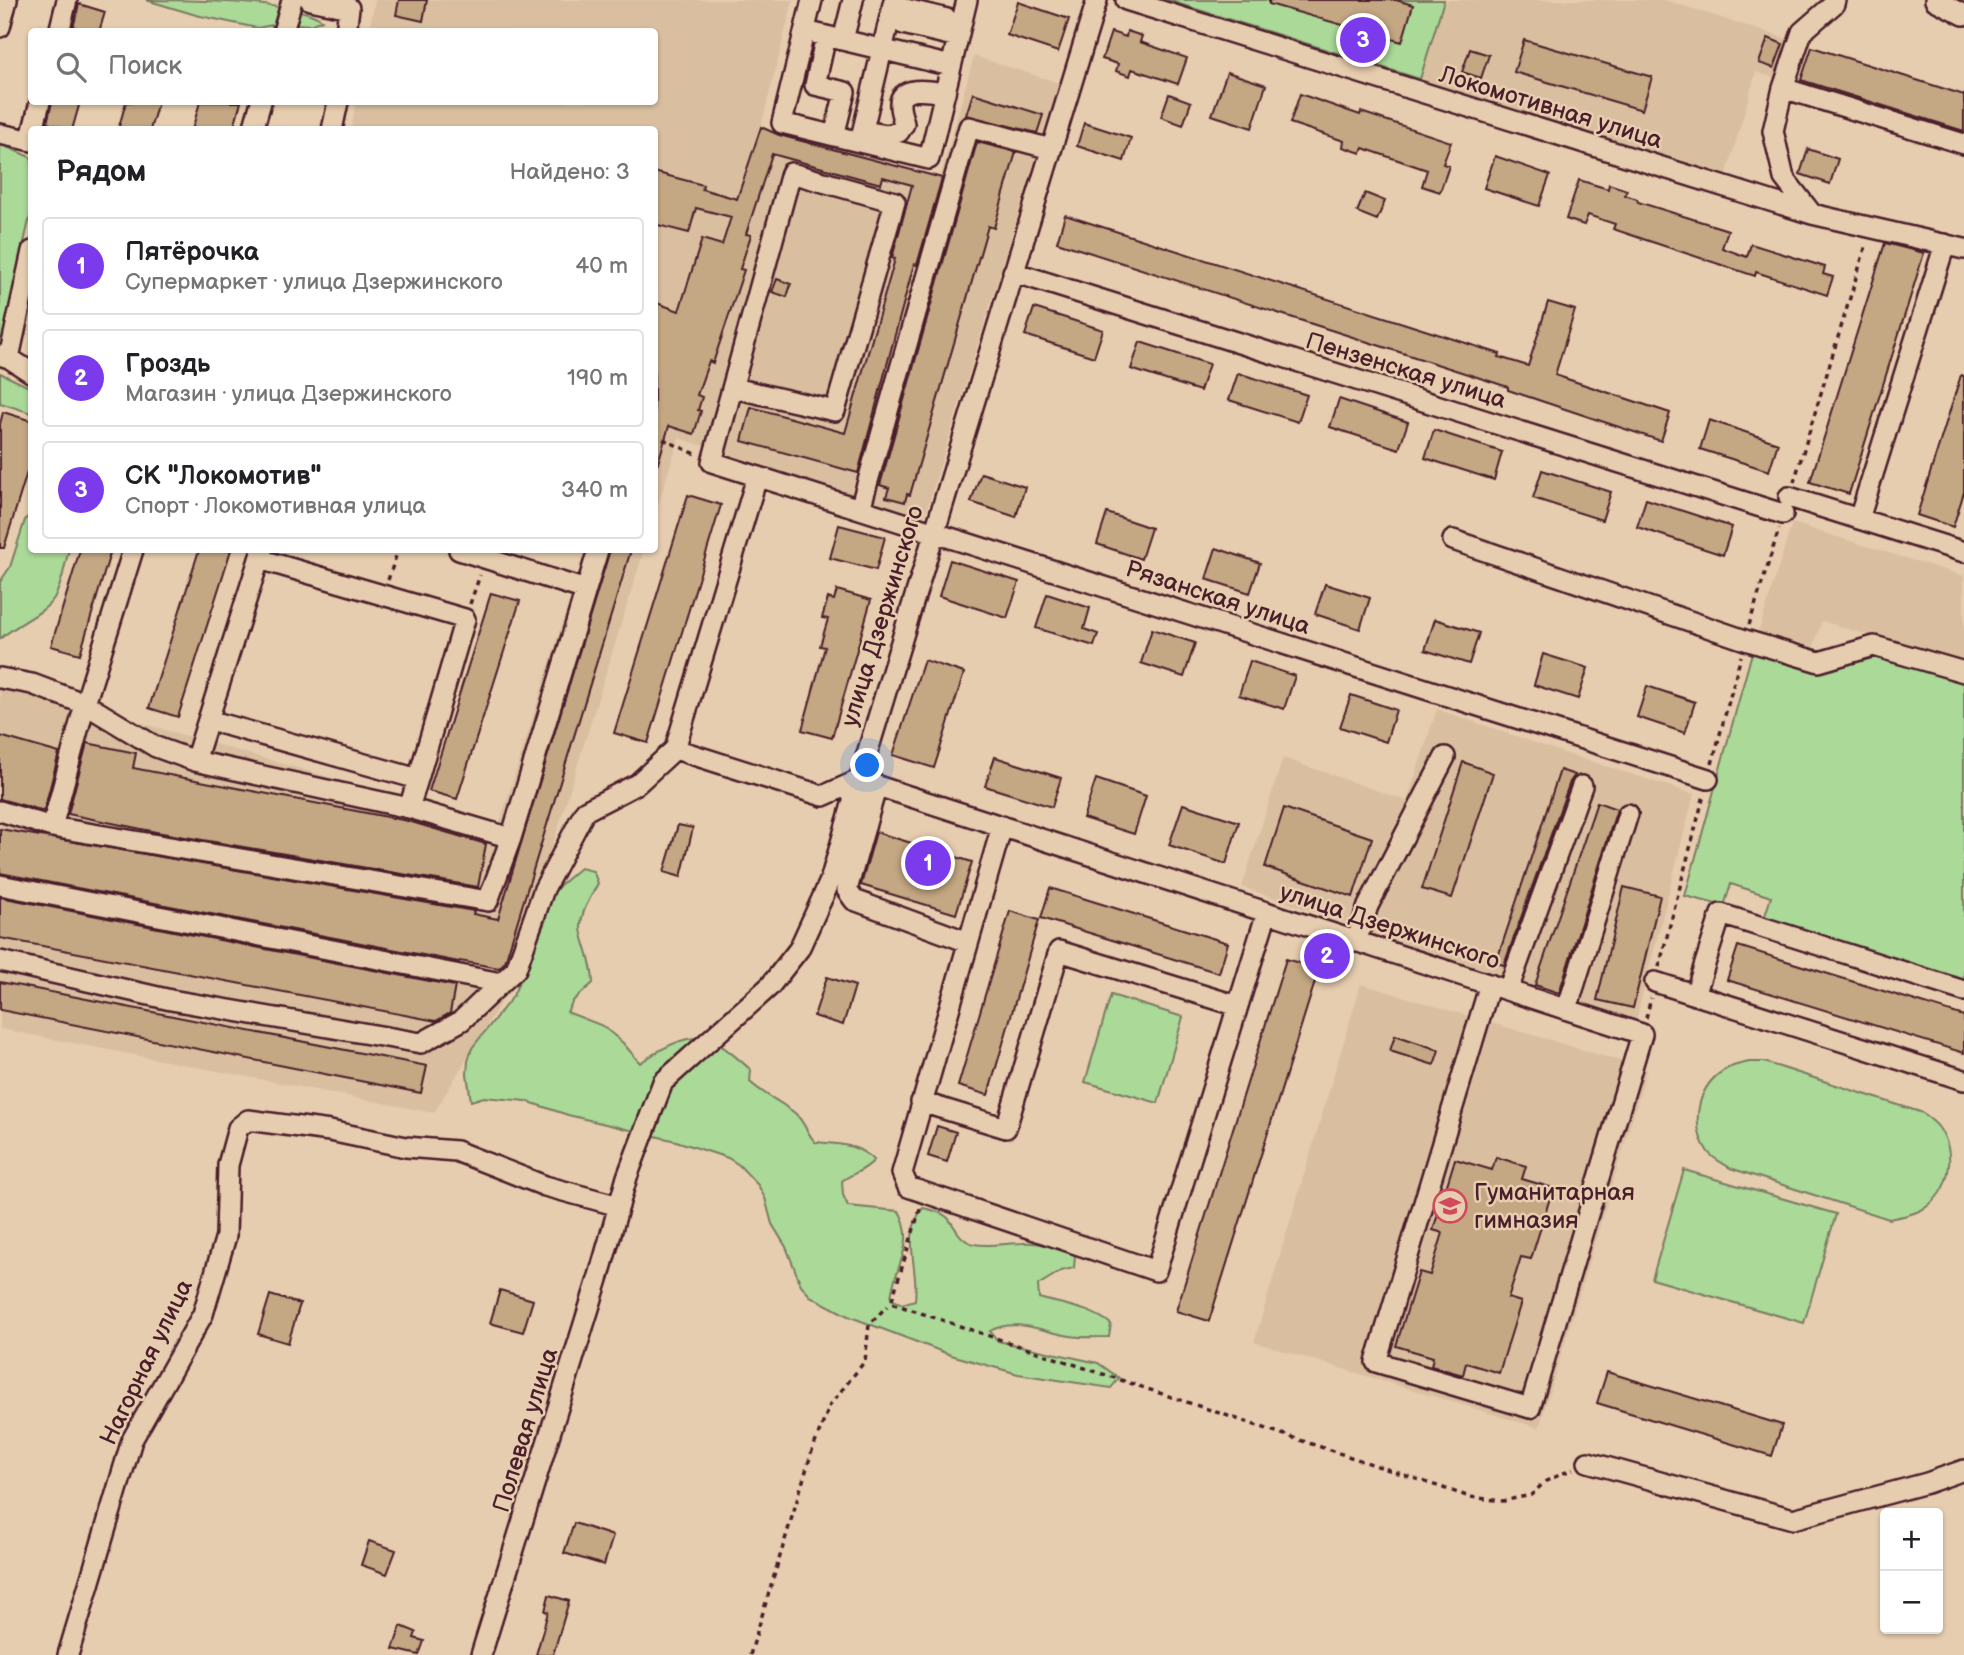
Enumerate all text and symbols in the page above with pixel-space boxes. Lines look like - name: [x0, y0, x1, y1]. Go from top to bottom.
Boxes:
- pin: 3: [1340, 14, 1386, 66]
- search box: [28, 28, 658, 105]
- icon: search: [52, 48, 90, 86]
- text: Поиск: [108, 51, 182, 82]
- street label: Локомотивная улица: [1435, 59, 1666, 155]
- text: Рядом: [56, 154, 146, 190]
- text: Найдено: 3: [509, 158, 630, 186]
- text: Пятёрочка: [125, 237, 259, 268]
- text: 1: [76, 252, 86, 280]
- text: 40 m: [575, 252, 628, 280]
- text: Супермаркет · улица Дзержинского: [125, 268, 503, 296]
- street label: Пензенская улица: [1302, 326, 1510, 415]
- text: Гроздь: [125, 349, 210, 380]
- text: 2: [74, 364, 88, 392]
- text: 190 m: [567, 364, 628, 392]
- text: Магазин · улица Дзержинского: [125, 380, 452, 408]
- text: СК "Локомотив": [125, 461, 322, 492]
- text: 3: [74, 476, 88, 504]
- text: 340 m: [561, 476, 628, 504]
- text: Спорт · Локомотивная улица: [125, 492, 426, 520]
- street label: улица Дзержинского: [835, 502, 930, 730]
- street label: Рязанская улица: [1122, 554, 1314, 641]
- your location: [850, 748, 884, 782]
- pin: 1: [905, 837, 951, 889]
- street label: улица Дзержинского: [1276, 877, 1504, 976]
- pin: 2: [1304, 930, 1350, 982]
- place label: Гуманитарная гимназия: [1474, 1178, 1635, 1235]
- school or university icon: Гуманитарная гимназия: [1431, 1187, 1469, 1225]
- street label: Нагорная улица: [94, 1275, 199, 1450]
- street label: Полевая улица: [487, 1345, 564, 1516]
- map controls: [1880, 1508, 1943, 1634]
- button: +: [1880, 1508, 1943, 1571]
- button: −: [1880, 1571, 1943, 1634]

